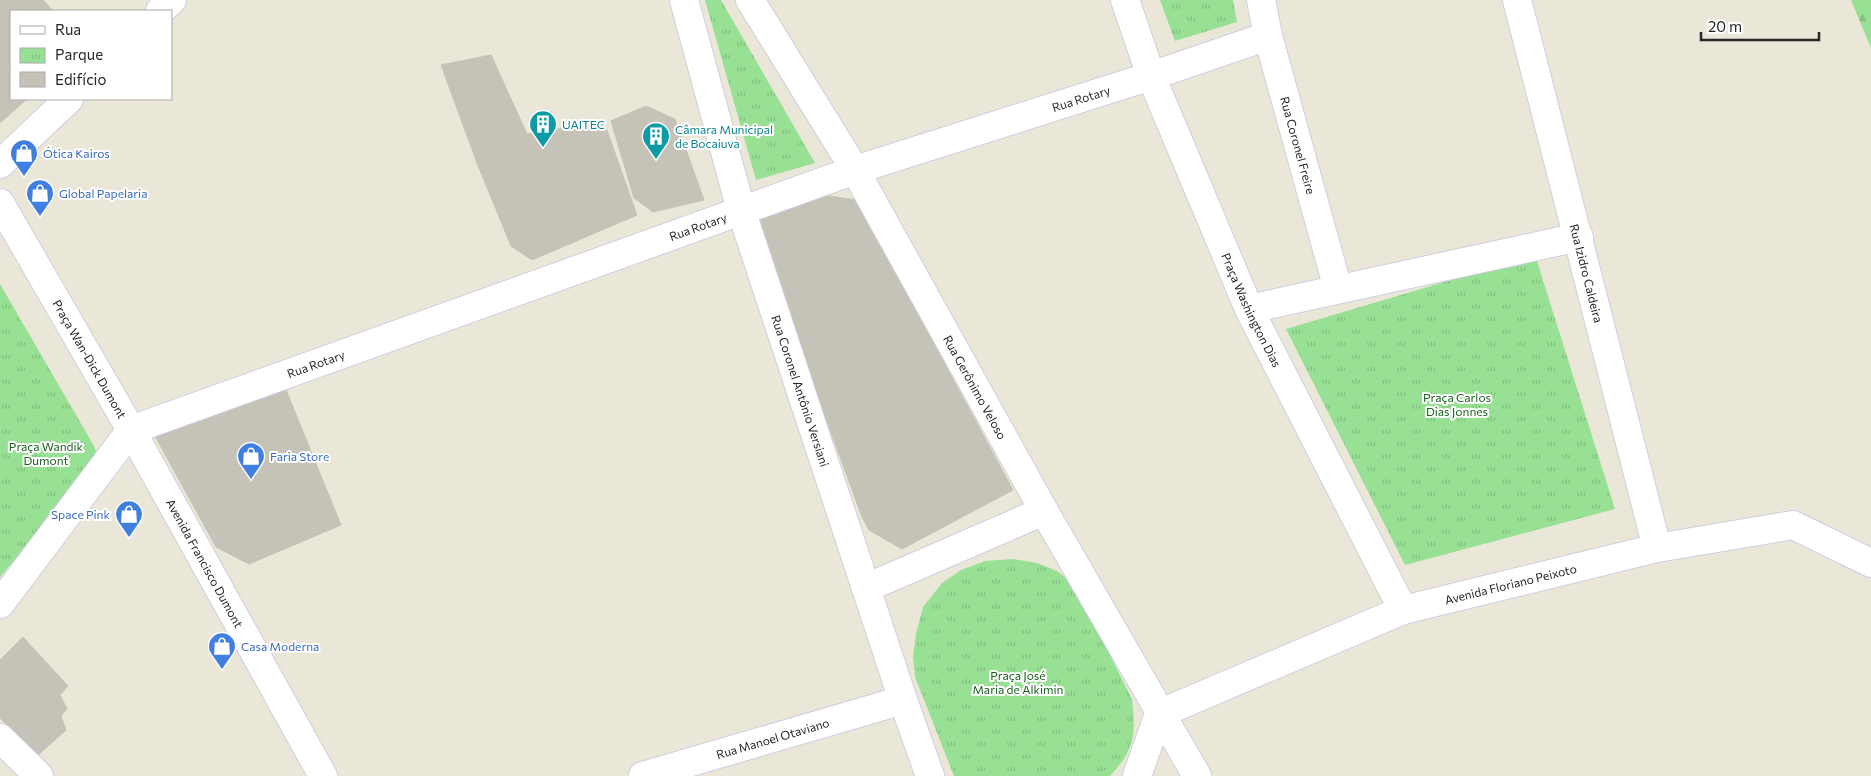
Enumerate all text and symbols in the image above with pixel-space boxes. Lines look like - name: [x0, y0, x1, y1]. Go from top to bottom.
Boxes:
- legend: [10, 10, 172, 100]
- scale bar: [1701, 10, 1818, 42]
- text: 20 m: [1708, 17, 1742, 35]
- text: Rua: [55, 20, 81, 38]
- text: Parque: [55, 45, 103, 63]
- text: Edifício: [55, 70, 106, 88]
- street label: Rua Rotary: [1050, 82, 1112, 114]
- street label: Rua Coronel Freire: [1278, 95, 1318, 196]
- building icon: UAITEC: [528, 109, 558, 148]
- place label: UAITEC: [562, 117, 605, 131]
- building icon: Câmara Municipal de Bocaiuva: [641, 121, 671, 160]
- place label: Câmara Municipal de Bocaiuva: [675, 122, 773, 150]
- shop icon: Ótica Kairos: [9, 138, 39, 177]
- place label: Ótica Kairos: [43, 146, 110, 160]
- shop icon: Global Papelaria: [25, 178, 55, 217]
- place label: Global Papelaria: [59, 186, 147, 200]
- street label: Rua Rotary: [667, 210, 729, 243]
- street label: Rua Izidro Caldeira: [1567, 222, 1606, 324]
- street label: Praça Washington Dias: [1219, 251, 1284, 369]
- street label: Praça Wan-Dick Dumont: [50, 297, 130, 421]
- street label: Rua Coronel Antônio Versiani: [769, 313, 832, 468]
- street label: Rua Gerônimo Veloso: [941, 333, 1010, 441]
- street label: Rua Rotary: [285, 347, 346, 380]
- park label: Praça Carlos Dias Jonnes: [1423, 390, 1491, 419]
- park label: Praça Wandik Dumont: [9, 439, 84, 467]
- shop icon: Faria Store: [236, 441, 266, 480]
- place label: Faria Store: [270, 449, 329, 463]
- street label: Avenida Francisco Dumont: [164, 496, 246, 630]
- shop icon: Space Pink: [114, 499, 144, 538]
- place label: Space Pink: [51, 507, 110, 521]
- street label: Avenida Floriano Peixoto: [1443, 561, 1578, 607]
- shop icon: Casa Moderna: [207, 631, 237, 670]
- place label: Casa Moderna: [241, 639, 319, 653]
- park label: Praça José Maria de Alkimin: [972, 668, 1064, 696]
- street label: Rua Manoel Otaviano: [714, 715, 831, 761]

